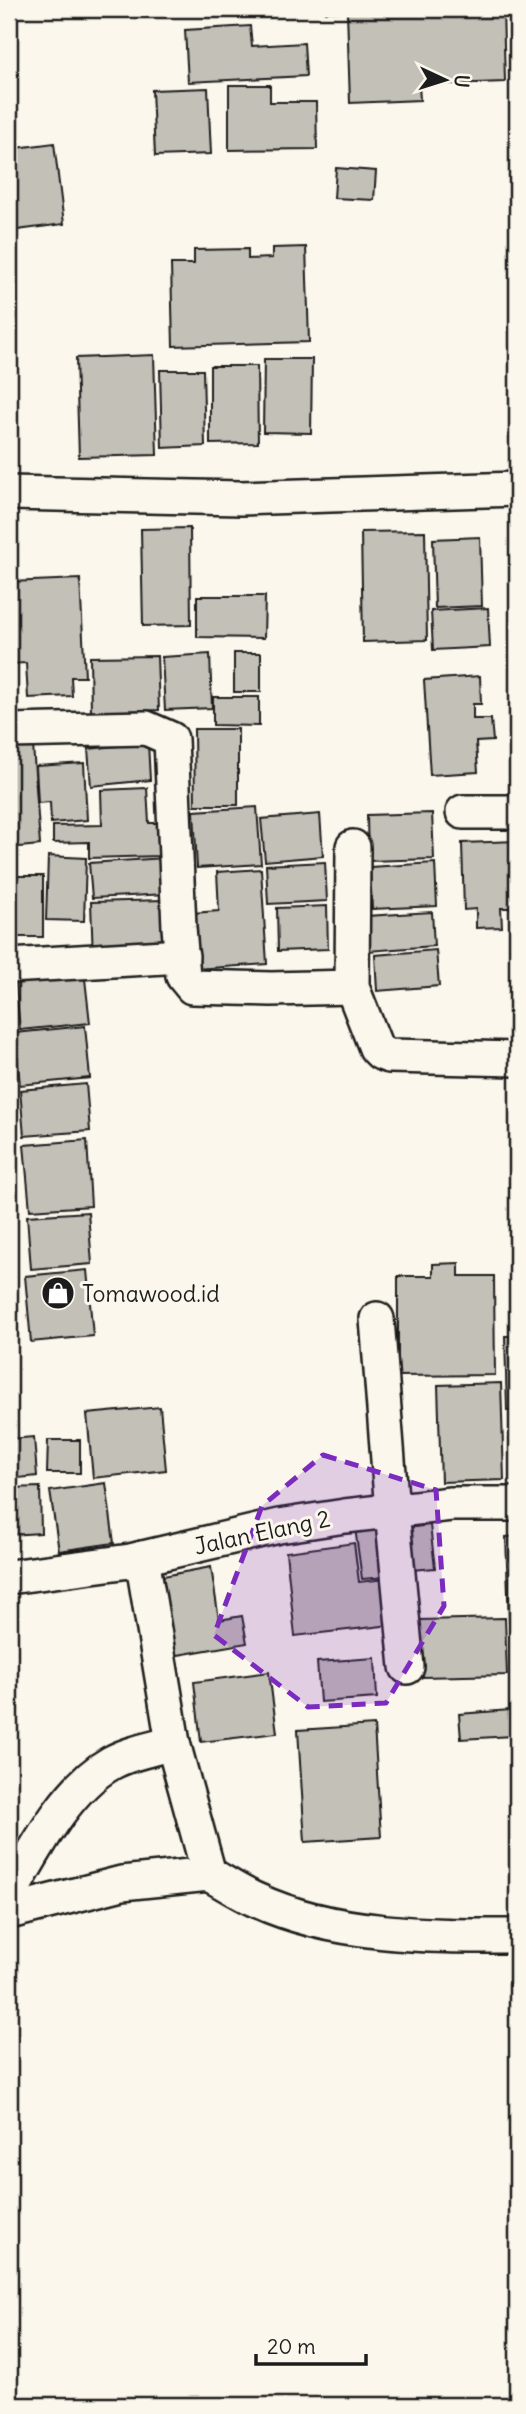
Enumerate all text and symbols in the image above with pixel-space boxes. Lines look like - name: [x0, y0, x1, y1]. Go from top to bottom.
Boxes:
- north arrow: [410, 46, 480, 116]
- text: U: [450, 74, 474, 88]
- shop icon: Tomawood.id: [39, 1274, 77, 1312]
- place label: Tomawood.id: [82, 1279, 220, 1308]
- street label: Jalan Elang 2: [192, 1503, 332, 1561]
- scale bar: [256, 2323, 367, 2367]
- text: 20 m: [267, 2333, 316, 2360]

